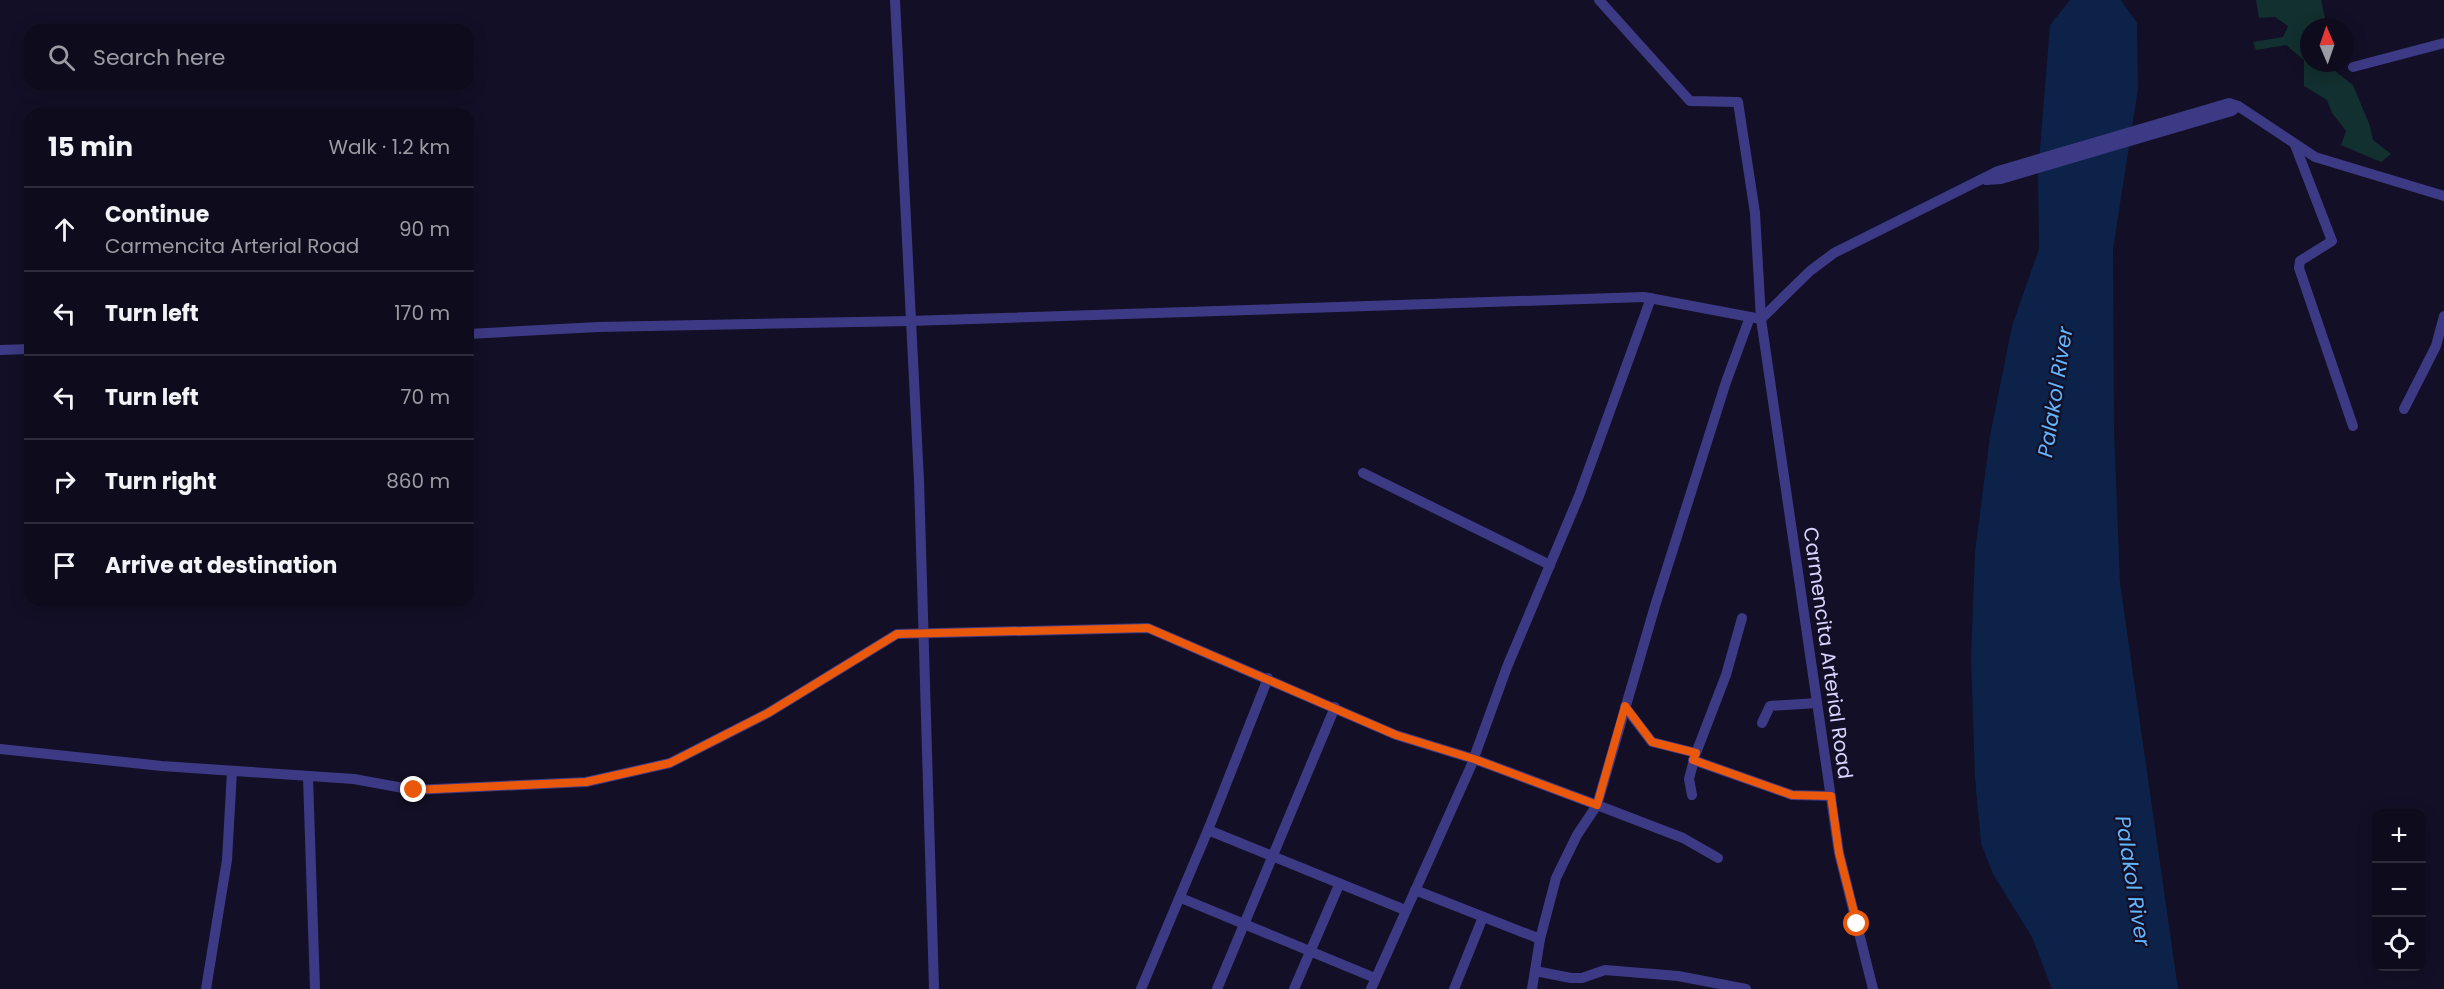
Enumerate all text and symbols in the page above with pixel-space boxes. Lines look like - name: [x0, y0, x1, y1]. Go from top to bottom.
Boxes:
- north arrow: [2300, 18, 2354, 72]
- search box: [24, 24, 474, 90]
- icon: search: [45, 41, 78, 74]
- text: Search here: [93, 42, 226, 73]
- text: 15 min: [48, 129, 133, 165]
- text: Walk · 1.2 km: [328, 133, 450, 161]
- text: Continue: [105, 199, 209, 230]
- icon: ahead: [48, 213, 81, 246]
- text: 90 m: [399, 215, 450, 243]
- text: Carmencita Arterial Road: [105, 232, 359, 260]
- icon: left: [48, 297, 81, 330]
- text: Turn left: [105, 298, 199, 329]
- text: 170 m: [394, 299, 450, 327]
- water label: Palakol River: [2030, 323, 2080, 459]
- icon: left: [48, 381, 81, 414]
- text: Turn left: [105, 382, 199, 413]
- text: 70 m: [401, 383, 450, 411]
- icon: right: [48, 465, 81, 498]
- text: Turn right: [105, 466, 216, 497]
- text: 860 m: [386, 467, 450, 495]
- street label: Carmencita Arterial Road: [1796, 525, 1860, 781]
- icon: arrive: [48, 549, 81, 582]
- text: Arrive at destination: [105, 550, 337, 581]
- route end: [400, 776, 426, 802]
- map controls: [2372, 809, 2426, 971]
- button: +: [2372, 809, 2426, 863]
- water label: Palakol River: [2108, 814, 2158, 950]
- button: −: [2372, 863, 2426, 917]
- route start: [1843, 910, 1869, 936]
- button: locate: [2372, 917, 2426, 971]

